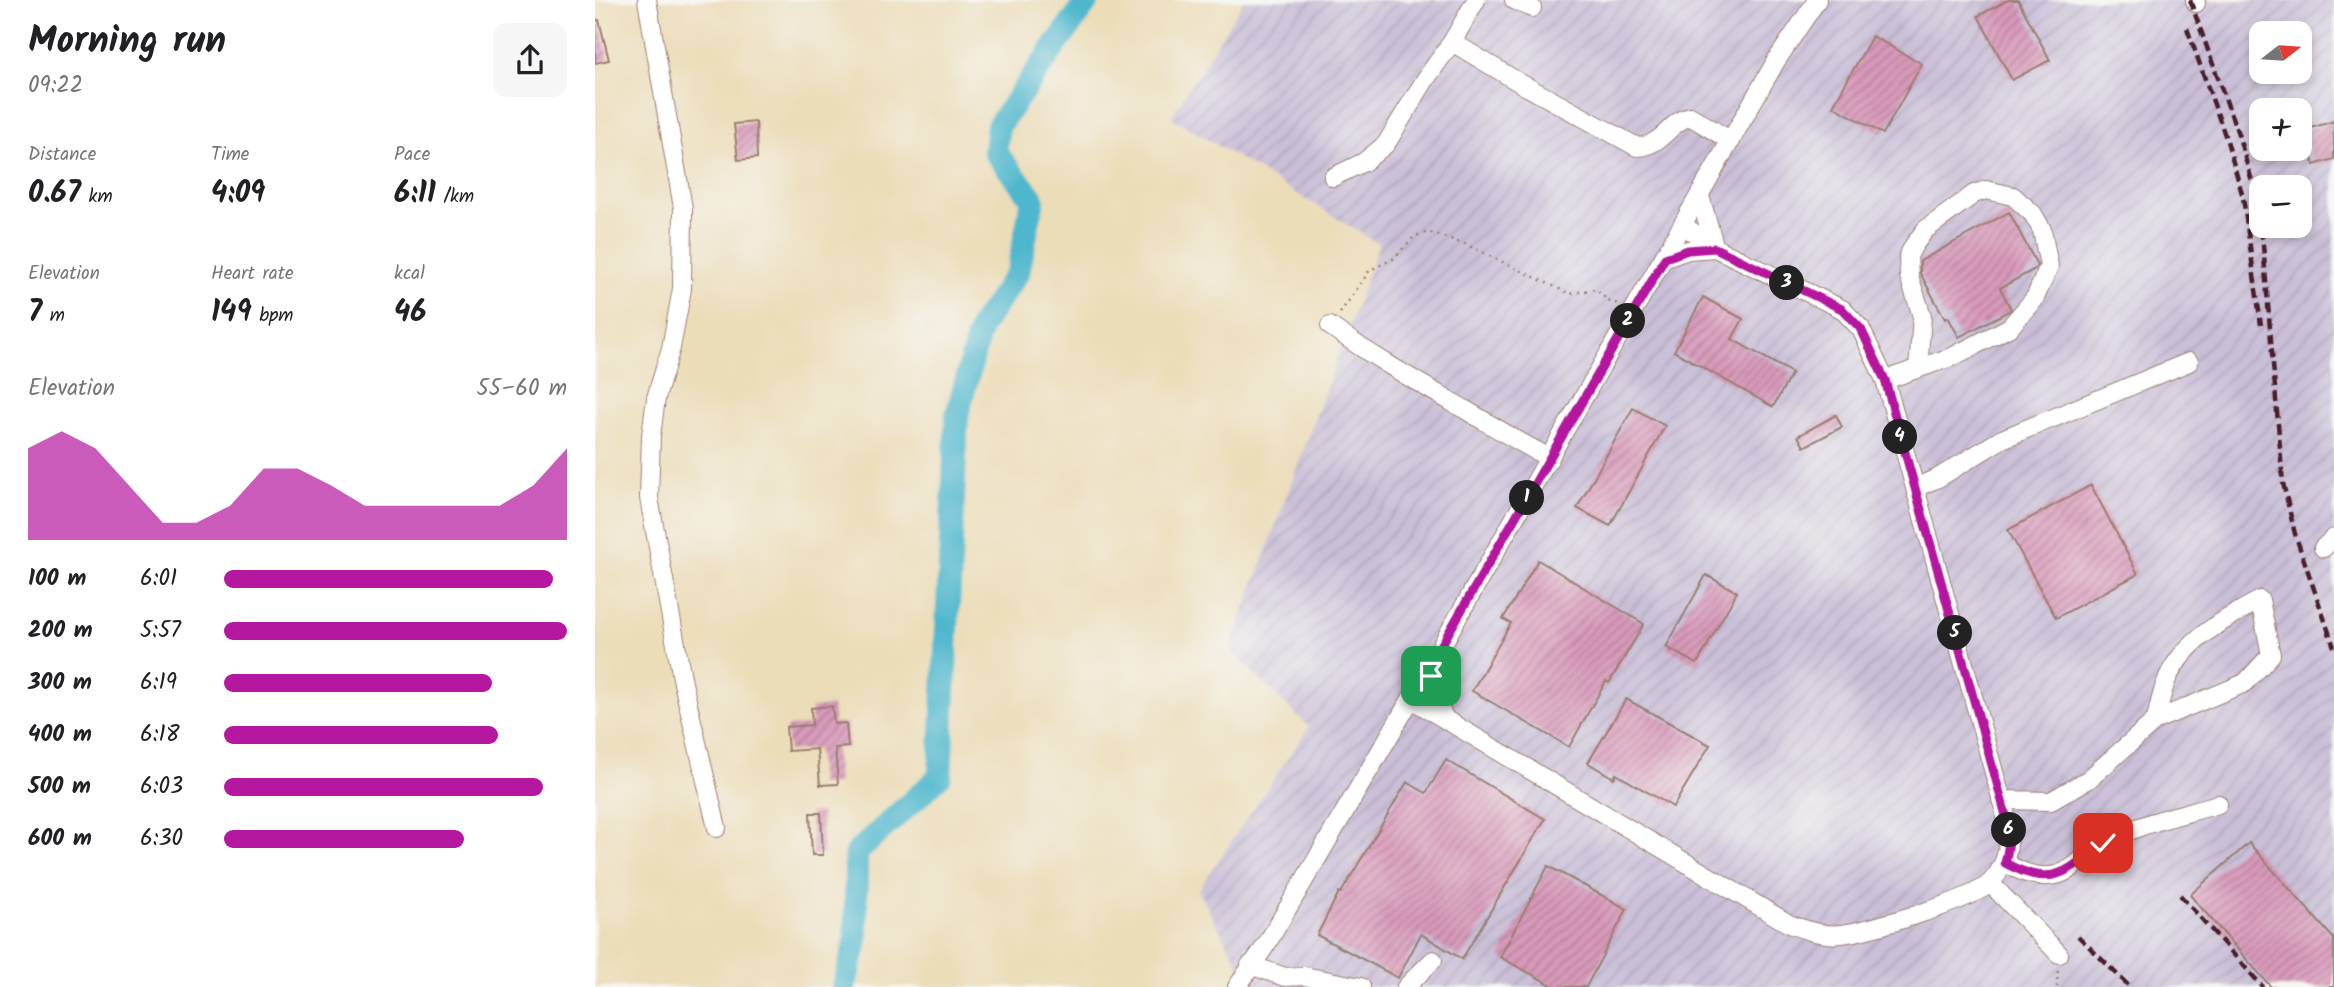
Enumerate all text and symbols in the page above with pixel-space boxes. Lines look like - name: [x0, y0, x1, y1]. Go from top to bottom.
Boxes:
- text: Morning run: [28, 12, 226, 72]
- north arrow: [2249, 21, 2312, 84]
- map controls: [2249, 21, 2312, 238]
- button: share: [493, 23, 567, 97]
- text: 09:22: [28, 68, 83, 104]
- button: +: [2249, 98, 2312, 161]
- text: Distance: [28, 140, 96, 170]
- text: Time: [211, 140, 249, 170]
- text: Pace: [394, 140, 430, 170]
- text: 0.67: [28, 170, 81, 218]
- text: 4:09: [211, 170, 265, 218]
- text: 6:11: [394, 170, 436, 218]
- button: −: [2249, 175, 2312, 238]
- text: km: [81, 182, 113, 212]
- text: /km: [436, 182, 474, 212]
- text: Elevation: [28, 259, 100, 289]
- text: Heart rate: [211, 259, 294, 289]
- text: kcal: [394, 259, 425, 289]
- pin: 3: [1769, 266, 1805, 300]
- text: 3: [1781, 267, 1792, 297]
- text: 7: [28, 289, 42, 337]
- text: 149: [211, 289, 252, 337]
- text: 46: [394, 289, 427, 337]
- text: m: [42, 301, 65, 331]
- text: bpm: [252, 301, 293, 331]
- pin: 2: [1611, 304, 1645, 338]
- text: 2: [1622, 305, 1633, 335]
- text: Elevation: [28, 371, 115, 407]
- text: 55–60 m: [476, 371, 567, 407]
- pin: 4: [1883, 420, 1917, 454]
- text: 4: [1894, 421, 1905, 451]
- pin: 1: [1509, 480, 1545, 516]
- text: 1: [1524, 482, 1529, 512]
- text: 100 m: [28, 561, 86, 597]
- text: 6:01: [140, 561, 177, 597]
- text: 200 m: [28, 613, 93, 649]
- text: 5:57: [140, 613, 181, 649]
- pin: 5: [1937, 616, 1973, 650]
- text: 5: [1950, 617, 1959, 647]
- pin: [1401, 646, 1461, 706]
- icon: arrive: [1412, 657, 1450, 695]
- text: 300 m: [28, 665, 92, 701]
- text: 6:19: [140, 665, 177, 701]
- text: 400 m: [28, 717, 92, 753]
- text: 6:18: [140, 717, 180, 753]
- text: 500 m: [28, 769, 91, 805]
- text: 6:03: [140, 769, 183, 805]
- pin: 6: [1991, 812, 2027, 848]
- pin: [2073, 813, 2133, 873]
- text: 6: [2003, 814, 2014, 844]
- text: 600 m: [28, 821, 92, 857]
- text: 6:30: [140, 821, 183, 857]
- icon: check: [2084, 824, 2122, 862]

